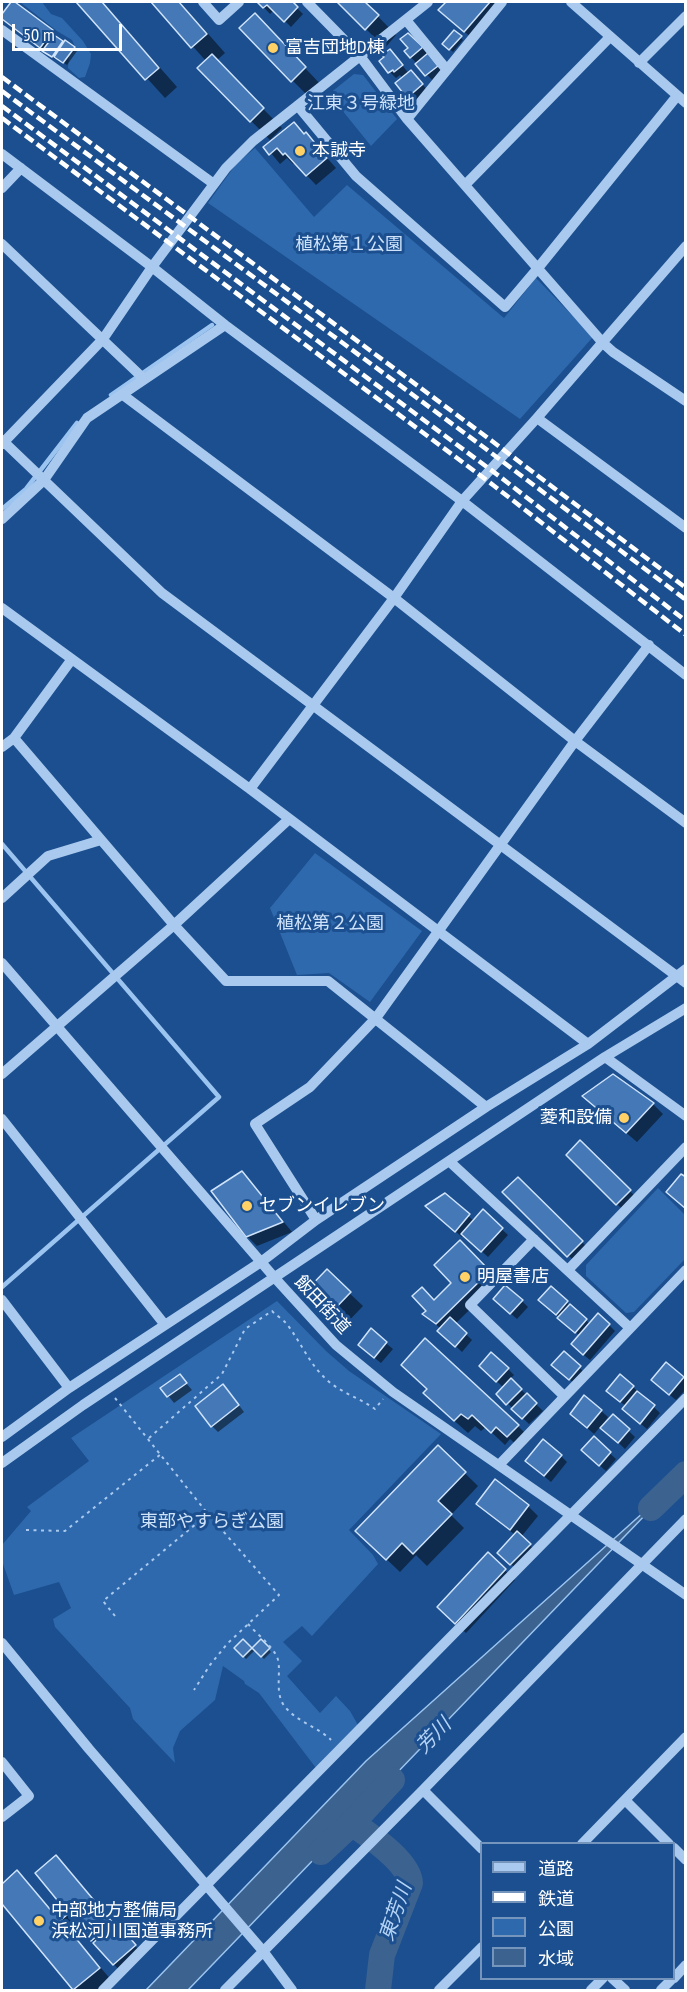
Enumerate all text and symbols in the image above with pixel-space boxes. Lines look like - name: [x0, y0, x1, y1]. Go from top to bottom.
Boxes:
- scale bar: [15, 12, 124, 50]
- text: 50 m: [23, 23, 55, 46]
- place label: 富吉団地D棟: [285, 37, 384, 59]
- marker: 富吉団地D棟: [266, 41, 280, 55]
- park label: 江東３号緑地: [307, 93, 415, 115]
- place label: 本誠寺: [312, 140, 366, 162]
- marker: 本誠寺: [293, 144, 307, 158]
- park label: 植松第１公園: [295, 234, 403, 256]
- park label: 植松第２公園: [276, 913, 384, 935]
- place label: 菱和設備: [540, 1107, 612, 1129]
- marker: 菱和設備: [617, 1111, 631, 1125]
- place label: セブンイレブン: [259, 1195, 385, 1217]
- marker: セブンイレブン: [240, 1199, 254, 1213]
- place label: 明屋書店: [477, 1266, 549, 1288]
- marker: 明屋書店: [458, 1270, 472, 1284]
- street label: 飯田街道: [290, 1271, 354, 1339]
- park label: 東部やすらぎ公園: [140, 1511, 284, 1533]
- water label: 芳川: [411, 1713, 457, 1759]
- legend: [480, 1842, 675, 1980]
- text: 道路: [538, 1857, 574, 1880]
- water label: 東芳川: [375, 1880, 417, 1944]
- text: 鉄道: [538, 1887, 574, 1910]
- place label: 中部地方整備局 浜松河川国道事務所: [51, 1900, 213, 1942]
- marker: 中部地方整備局 浜松河川国道事務所: [32, 1914, 46, 1928]
- text: 公園: [538, 1917, 574, 1940]
- text: 水域: [538, 1947, 574, 1970]

